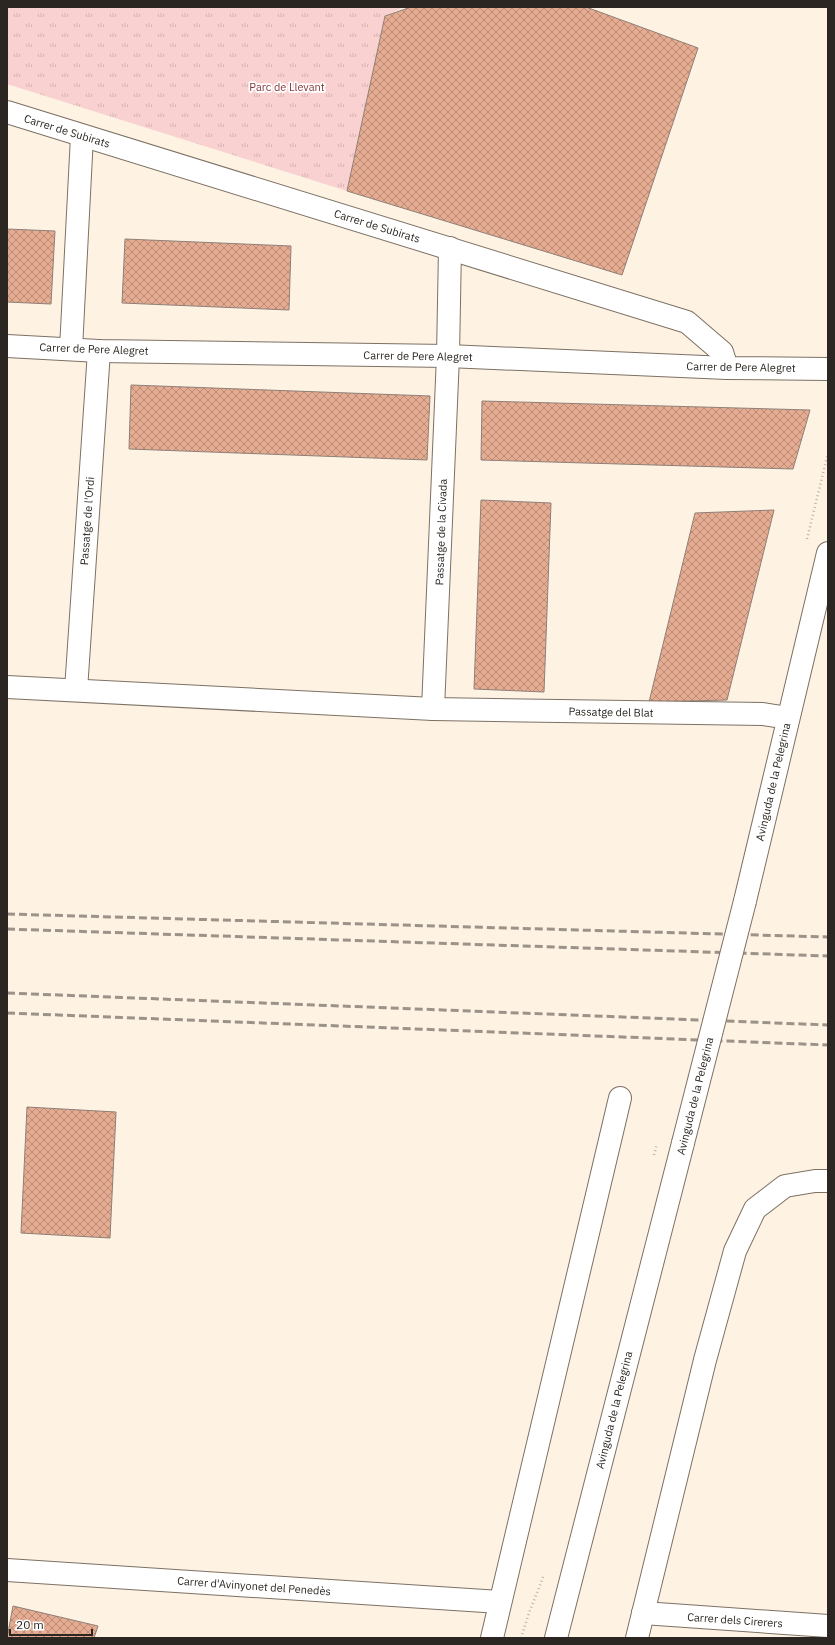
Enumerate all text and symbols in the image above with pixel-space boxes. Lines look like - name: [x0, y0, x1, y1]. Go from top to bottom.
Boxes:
- park label: Parc de Llevant: [249, 80, 325, 94]
- street label: Carrer de Subirats: [22, 111, 112, 151]
- street label: Carrer de Subirats: [332, 206, 422, 246]
- street label: Carrer de Pere Alegret: [39, 340, 149, 358]
- street label: Carrer de Pere Alegret: [363, 348, 473, 364]
- street label: Carrer de Pere Alegret: [686, 359, 796, 375]
- street label: Passatge de l'Ordi: [77, 476, 97, 566]
- street label: Passatge de la Civada: [432, 478, 450, 586]
- street label: Passatge del Blat: [568, 704, 654, 720]
- street label: Avinguda de la Pelegrina: [753, 721, 793, 842]
- street label: Avinguda de la Pelegrina: [674, 1036, 716, 1156]
- street label: Avinguda de la Pelegrina: [593, 1350, 635, 1470]
- street label: Carrer d'Avinyonet del Penedès: [177, 1574, 331, 1598]
- street label: Carrer dels Cirerers: [687, 1610, 783, 1630]
- scale bar: [10, 1611, 92, 1637]
- text: 20 m: [16, 1617, 44, 1632]

